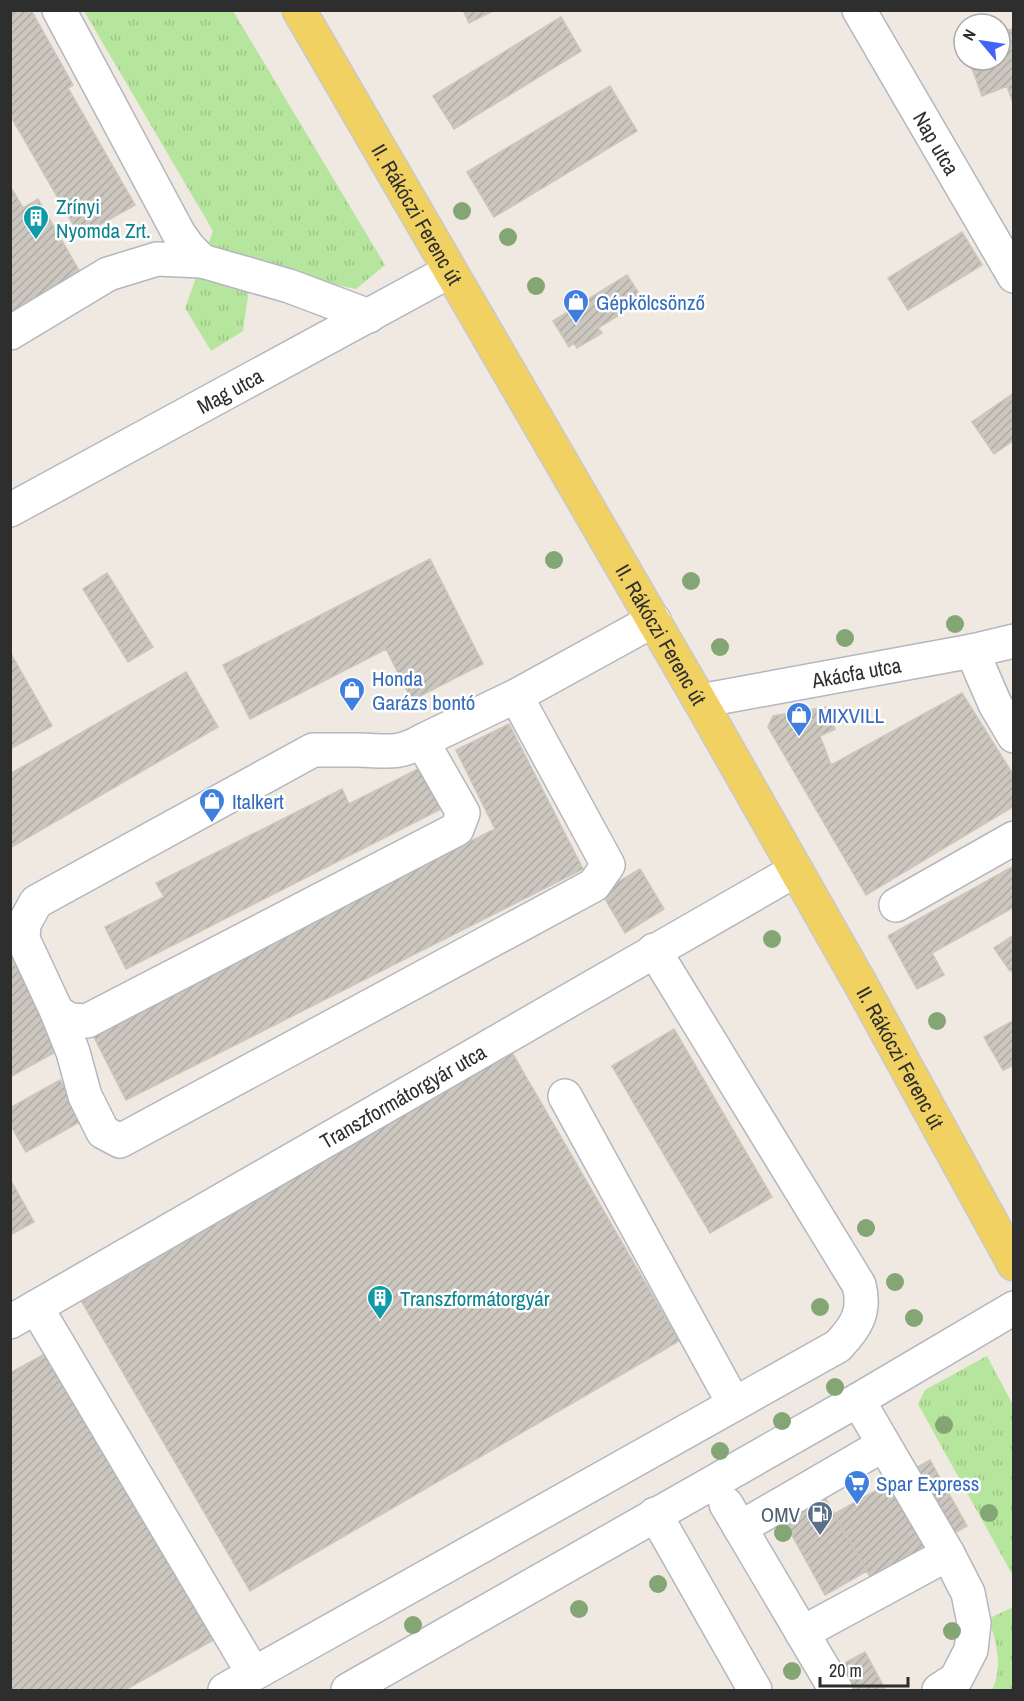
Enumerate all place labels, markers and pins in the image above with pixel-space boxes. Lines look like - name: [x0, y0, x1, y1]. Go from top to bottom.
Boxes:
- place label: Zrínyi Nyomda Zrt.: [56, 192, 151, 245]
- building icon: Zrínyi Nyomda Zrt.: [21, 203, 51, 241]
- shop icon: Gépkölcsönző: [561, 287, 591, 325]
- place label: Gépkölcsönző: [596, 288, 705, 317]
- place label: Honda Garázs bontó: [372, 664, 475, 717]
- shop icon: Honda Garázs bontó: [337, 675, 367, 713]
- shop icon: MIXVILL: [784, 700, 814, 738]
- place label: MIXVILL: [818, 701, 884, 730]
- shop icon: Italkert: [197, 786, 227, 824]
- place label: Italkert: [232, 787, 284, 816]
- building icon: Transzformátorgyár: [365, 1283, 395, 1321]
- place label: Transzformátorgyár: [400, 1284, 550, 1313]
- supermarket icon: Spar Express: [842, 1468, 872, 1506]
- place label: Spar Express: [876, 1469, 979, 1498]
- fuel station icon: OMV: [805, 1499, 835, 1537]
- place label: OMV: [761, 1500, 801, 1529]

